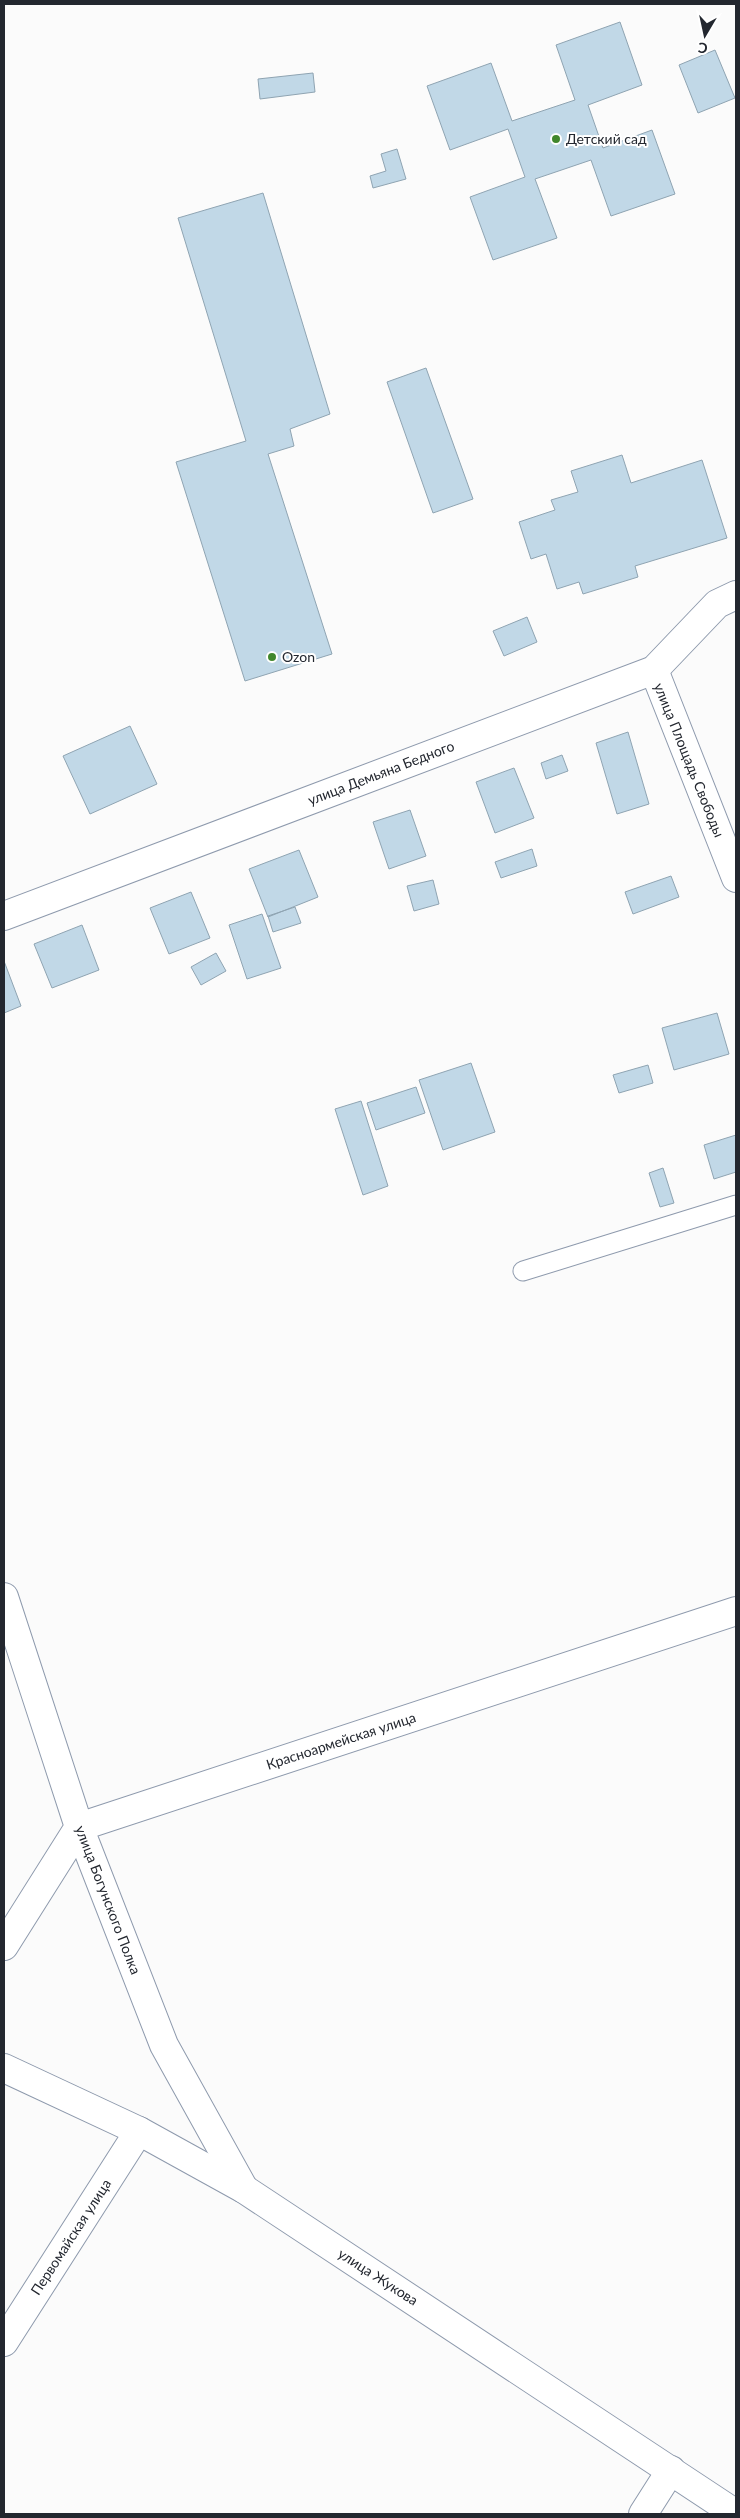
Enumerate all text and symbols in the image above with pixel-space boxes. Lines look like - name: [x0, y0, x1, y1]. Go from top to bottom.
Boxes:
- north arrow: [680, 10, 730, 60]
- text: С: [696, 39, 709, 57]
- place label: Детский сад: [566, 130, 647, 147]
- marker: Детский сад: [550, 133, 562, 145]
- place label: Ozon: [282, 648, 315, 665]
- marker: Ozon: [266, 651, 278, 663]
- street label: улица Площадь Свободы: [651, 680, 728, 839]
- street label: улица Демьяна Бедного: [305, 737, 457, 808]
- street label: Красноармейская улица: [264, 1708, 418, 1773]
- street label: улица Богунского Полка: [72, 1823, 145, 1977]
- street label: Первомайская улица: [27, 2176, 114, 2298]
- street label: улица Жукова: [335, 2244, 421, 2309]

